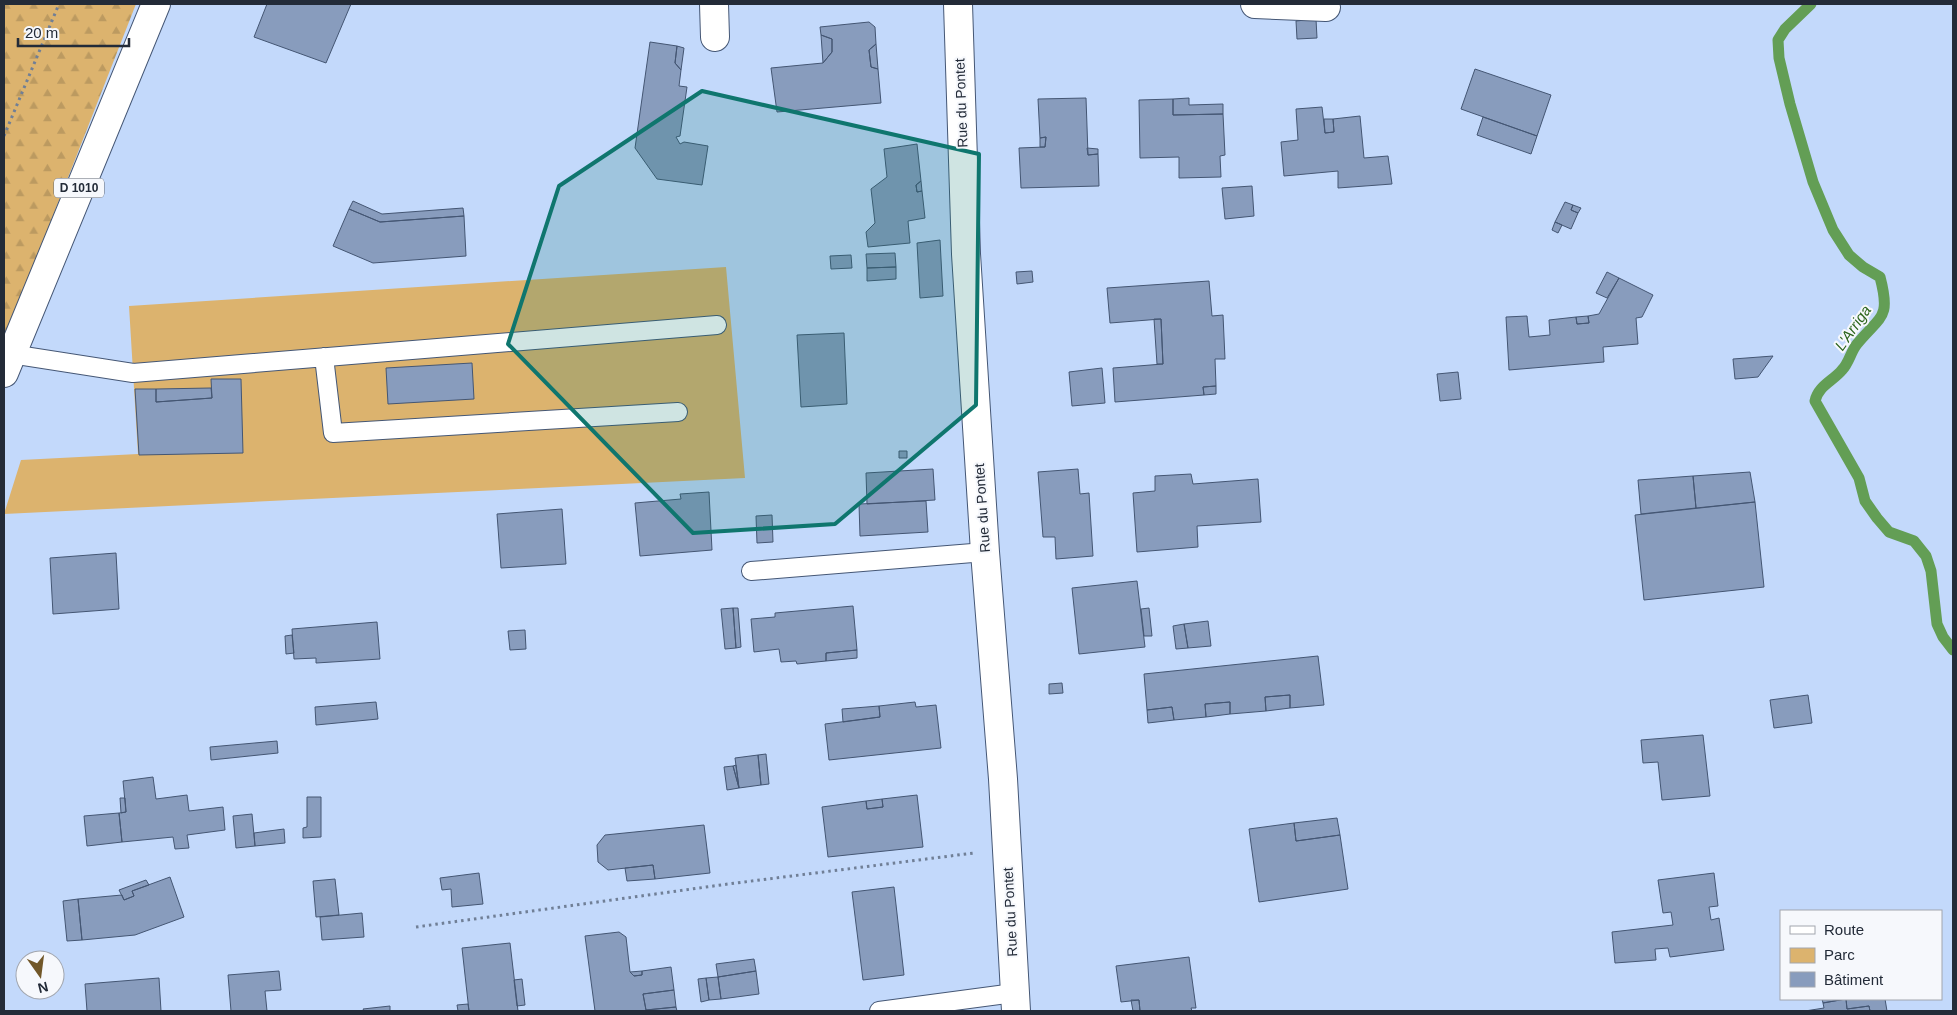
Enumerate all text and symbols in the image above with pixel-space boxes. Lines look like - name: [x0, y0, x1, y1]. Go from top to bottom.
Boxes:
- scale bar: [18, 15, 129, 47]
- text: 20 m: [25, 24, 58, 41]
- street label: Rue du Pontet: [951, 58, 971, 148]
- road number: D 1010: [54, 178, 104, 198]
- water label: L'Arriga: [1831, 302, 1874, 354]
- street label: Rue du Pontet: [971, 463, 993, 553]
- street label: Rue du Pontet: [1000, 867, 1020, 957]
- legend: [1780, 910, 1942, 1000]
- text: Route: [1824, 921, 1864, 938]
- text: Parc: [1824, 946, 1855, 963]
- north arrow: [15, 950, 65, 1000]
- text: Bâtiment: [1824, 971, 1884, 988]
- text: N: [36, 979, 50, 997]

